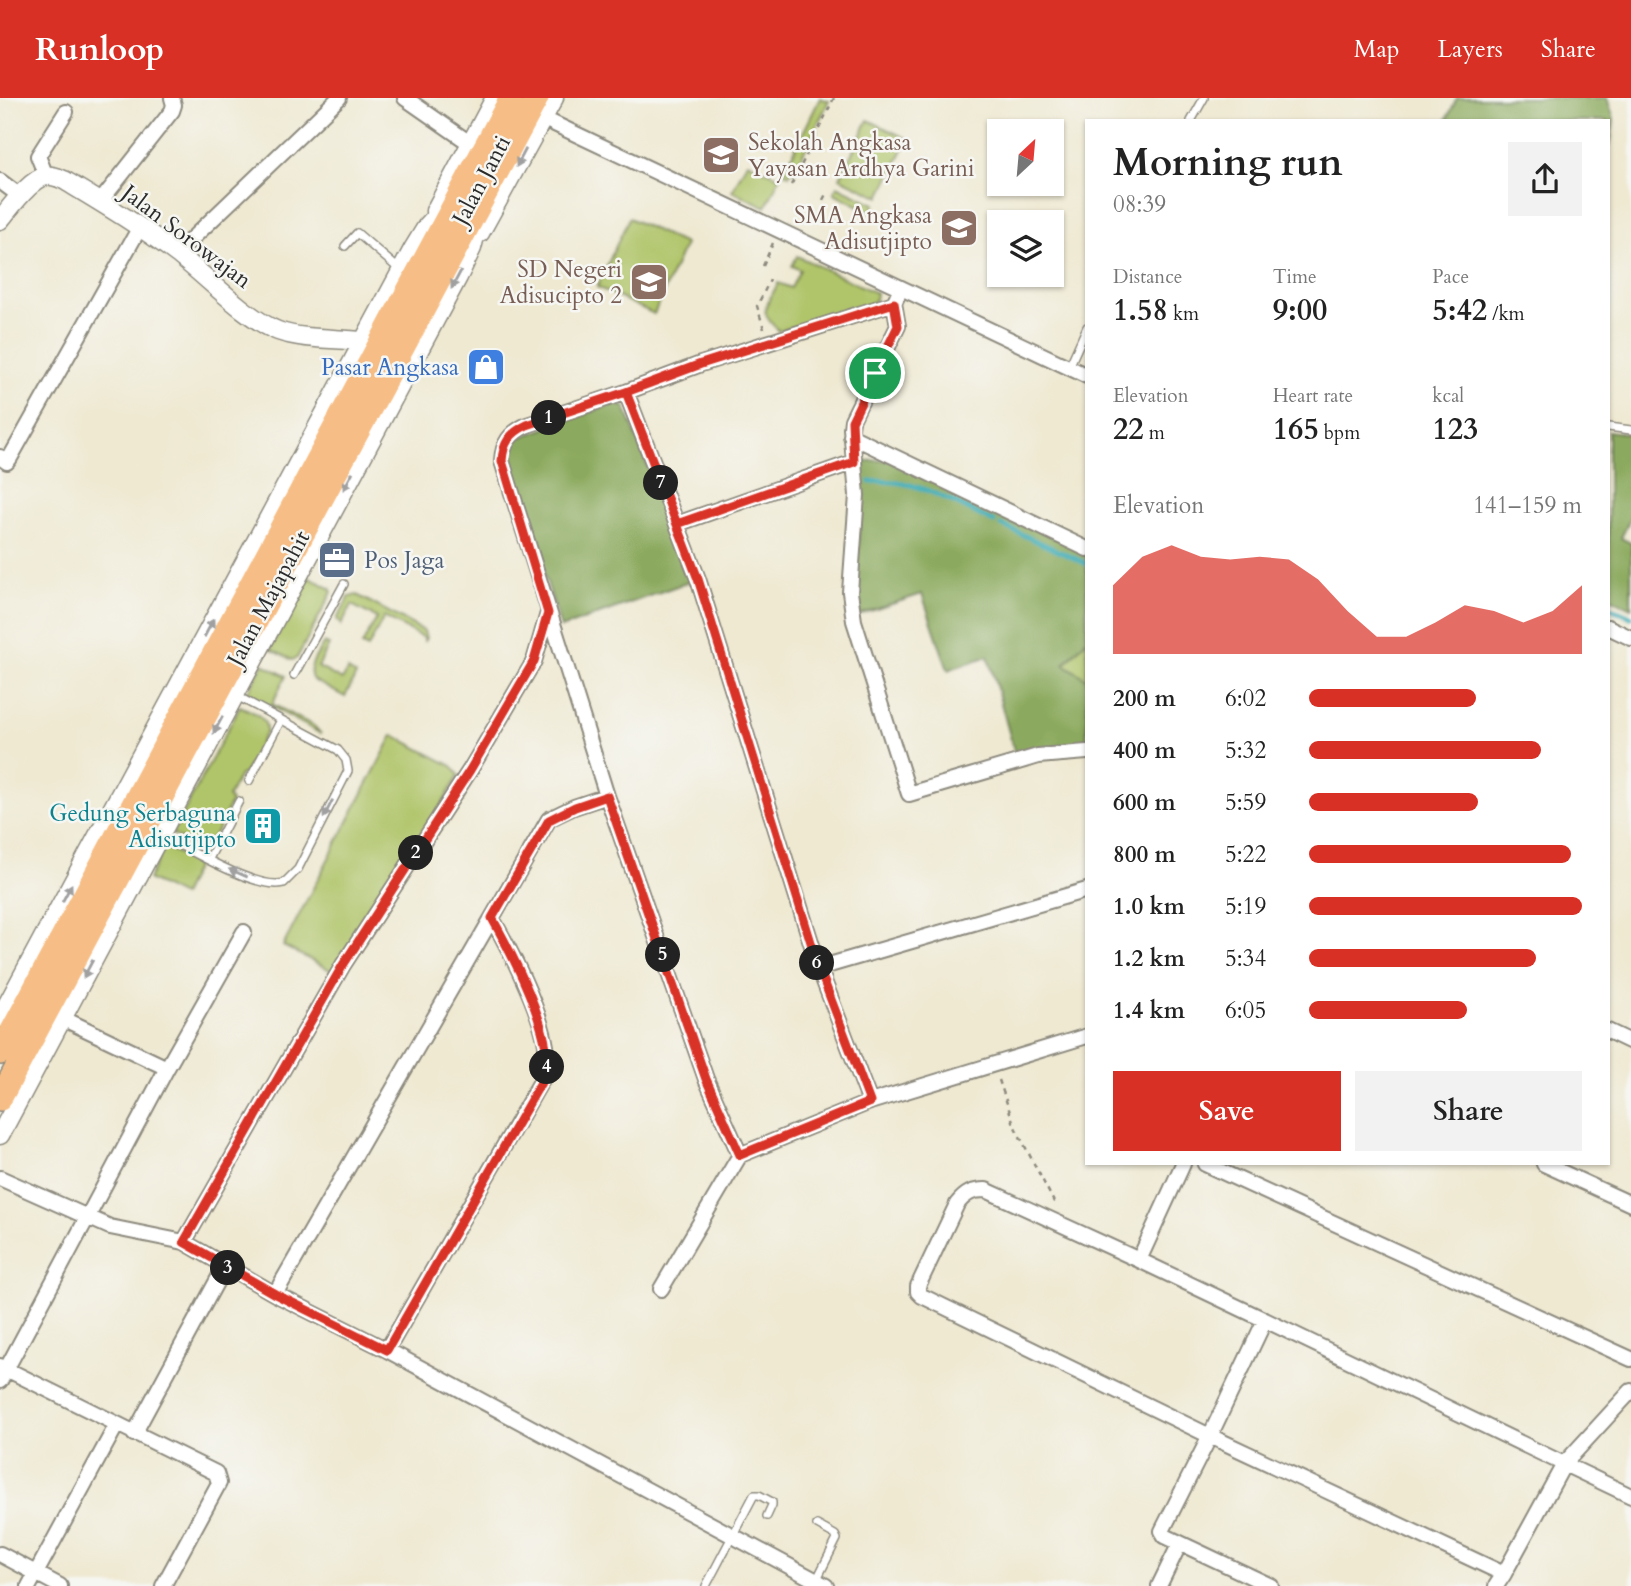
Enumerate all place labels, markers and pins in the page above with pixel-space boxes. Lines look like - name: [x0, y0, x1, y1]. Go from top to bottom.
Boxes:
- place label: Sekolah Angkasa Yayasan Ardhya Garini: [748, 127, 975, 184]
- school or university icon: Sekolah Angkasa Yayasan Ardhya Garini: [700, 134, 742, 176]
- place label: SMA Angkasa Adisutjipto: [794, 200, 932, 257]
- school or university icon: SMA Angkasa Adisutjipto: [938, 207, 980, 249]
- place label: SD Negeri Adisucipto 2: [500, 254, 622, 311]
- school or university icon: SD Negeri Adisucipto 2: [628, 261, 670, 303]
- pin: [845, 343, 905, 403]
- shop icon: Pasar Angkasa: [465, 346, 507, 388]
- place label: Pasar Angkasa: [321, 352, 459, 383]
- pin: 1: [532, 400, 566, 436]
- pin: 7: [644, 466, 678, 500]
- office icon: Pos Jaga: [316, 539, 358, 581]
- place label: Pos Jaga: [364, 545, 445, 576]
- place label: Gedung Serbaguna Adisutjipto: [49, 798, 236, 855]
- building icon: Gedung Serbaguna Adisutjipto: [242, 805, 284, 847]
- pin: 2: [398, 836, 434, 870]
- pin: 5: [646, 938, 680, 972]
- pin: 6: [800, 946, 834, 980]
- pin: 4: [530, 1049, 564, 1084]
- pin: 3: [210, 1250, 246, 1286]

